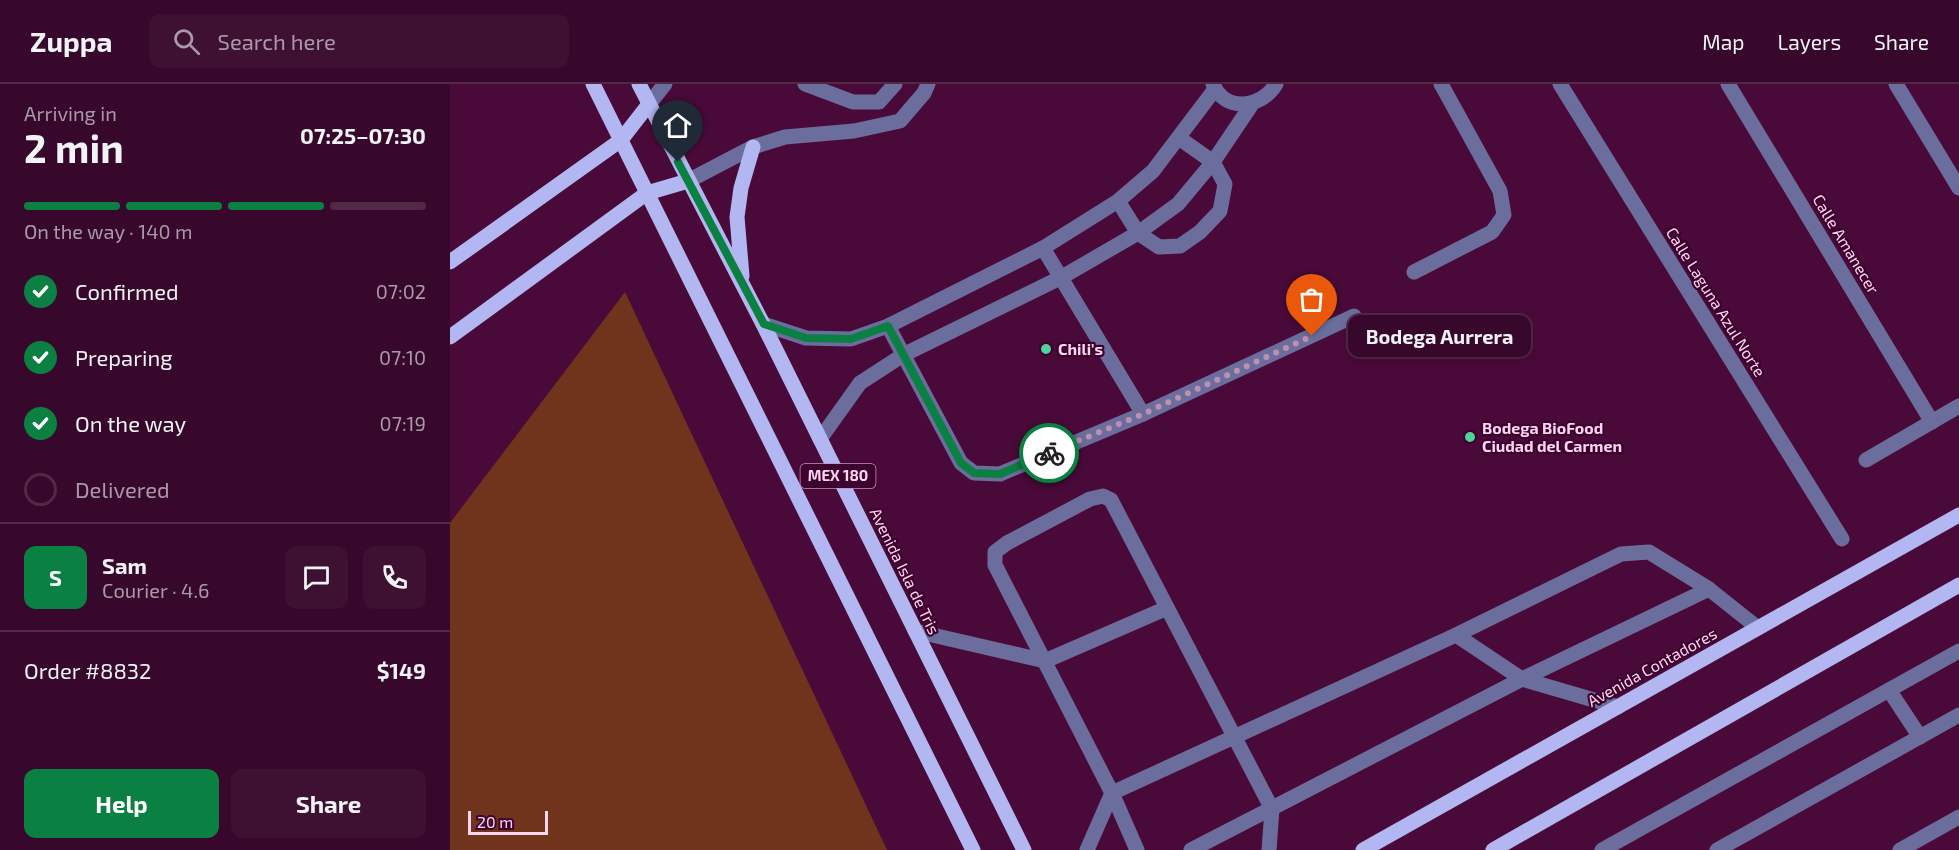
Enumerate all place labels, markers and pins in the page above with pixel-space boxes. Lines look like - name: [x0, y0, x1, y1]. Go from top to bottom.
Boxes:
- pin: [652, 100, 703, 162]
- pin: [1286, 274, 1337, 336]
- callout: Bodega Aurrera: [1348, 315, 1531, 357]
- place label: Chili's: [1058, 339, 1103, 358]
- marker: Chili's: [1039, 342, 1053, 356]
- place label: Bodega BioFood Ciudad del Carmen: [1482, 418, 1622, 455]
- marker: Bodega BioFood Ciudad del Carmen: [1463, 430, 1477, 444]

